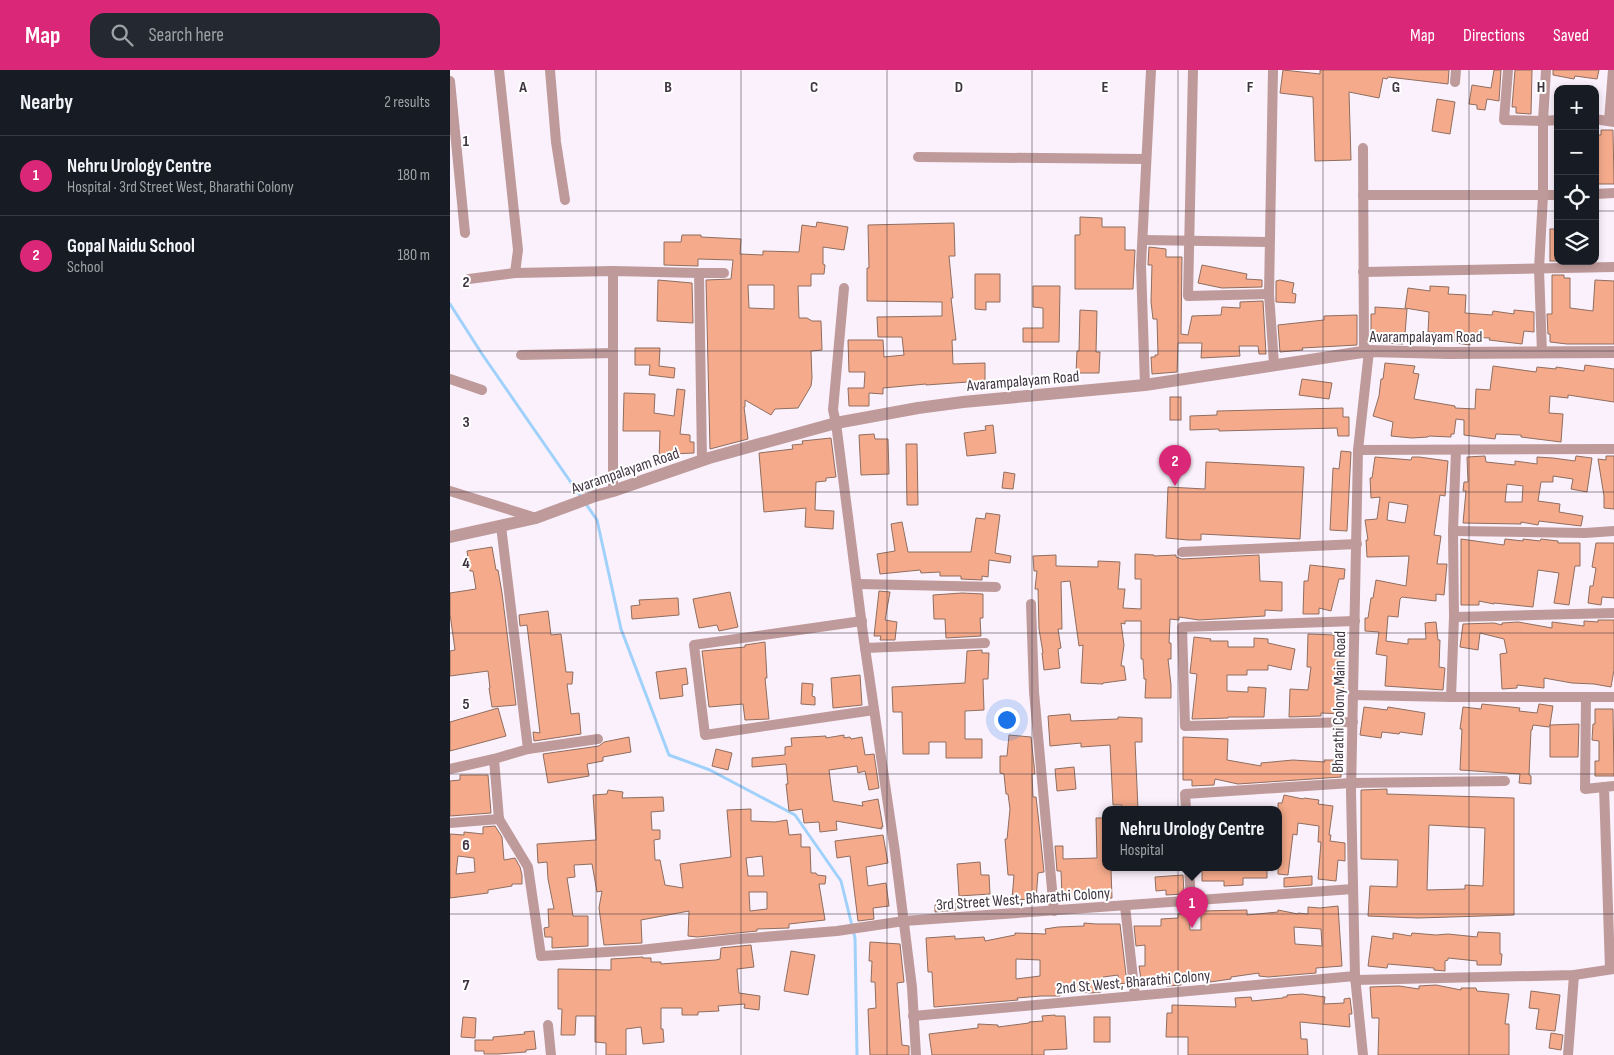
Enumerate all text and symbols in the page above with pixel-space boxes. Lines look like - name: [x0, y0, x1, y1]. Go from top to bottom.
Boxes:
- search box: [90, 13, 440, 58]
- text: Map: [25, 21, 60, 50]
- icon: search: [108, 21, 136, 49]
- text: Search here: [148, 24, 224, 47]
- text: Map: [1410, 25, 1435, 46]
- text: Directions: [1463, 25, 1525, 46]
- text: Saved: [1553, 25, 1589, 46]
- text: A: [518, 78, 527, 97]
- text: B: [664, 78, 672, 97]
- text: C: [810, 78, 818, 97]
- text: D: [955, 78, 963, 97]
- text: E: [1102, 78, 1109, 97]
- text: F: [1247, 78, 1254, 97]
- text: G: [1392, 78, 1400, 97]
- text: H: [1537, 78, 1545, 97]
- map controls: [1554, 85, 1599, 265]
- button: +: [1554, 85, 1599, 130]
- text: Nearby: [20, 90, 73, 115]
- text: 2 results: [384, 93, 430, 112]
- button: −: [1554, 130, 1599, 175]
- text: 1: [463, 132, 470, 151]
- text: Nehru Urology Centre: [67, 155, 212, 178]
- text: 1: [33, 166, 39, 185]
- text: 180 m: [397, 166, 430, 185]
- button: locate: [1554, 175, 1599, 220]
- text: Hospital · 3rd Street West, Bharathi Colony: [67, 178, 294, 197]
- button: layers: [1554, 220, 1599, 265]
- text: Gopal Naidu School: [67, 235, 195, 258]
- text: 2: [32, 246, 40, 265]
- text: 180 m: [397, 246, 430, 265]
- text: School: [67, 258, 103, 277]
- text: 2: [462, 273, 470, 292]
- street label: Avarampalayam Road: [1369, 328, 1482, 347]
- street label: Avarampalayam Road: [965, 367, 1080, 396]
- text: 3: [462, 413, 470, 432]
- street label: Avarampalayam Road: [568, 444, 682, 499]
- pin: 2: [1159, 445, 1191, 486]
- text: 4: [462, 554, 470, 573]
- street label: Bharathi Colony Main Road: [1329, 631, 1350, 773]
- text: 5: [462, 695, 470, 714]
- your location: [994, 707, 1020, 733]
- popup: [1102, 806, 1282, 871]
- text: Nehru Urology Centre: [1120, 818, 1264, 841]
- text: 6: [462, 836, 470, 855]
- text: Hospital: [1120, 841, 1164, 860]
- street label: 3rd Street West, Bharathi Colony: [935, 884, 1111, 915]
- pin: 1: [1176, 887, 1208, 928]
- street label: 2nd St West, Bharathi Colony: [1055, 966, 1211, 999]
- text: 7: [463, 976, 470, 995]

